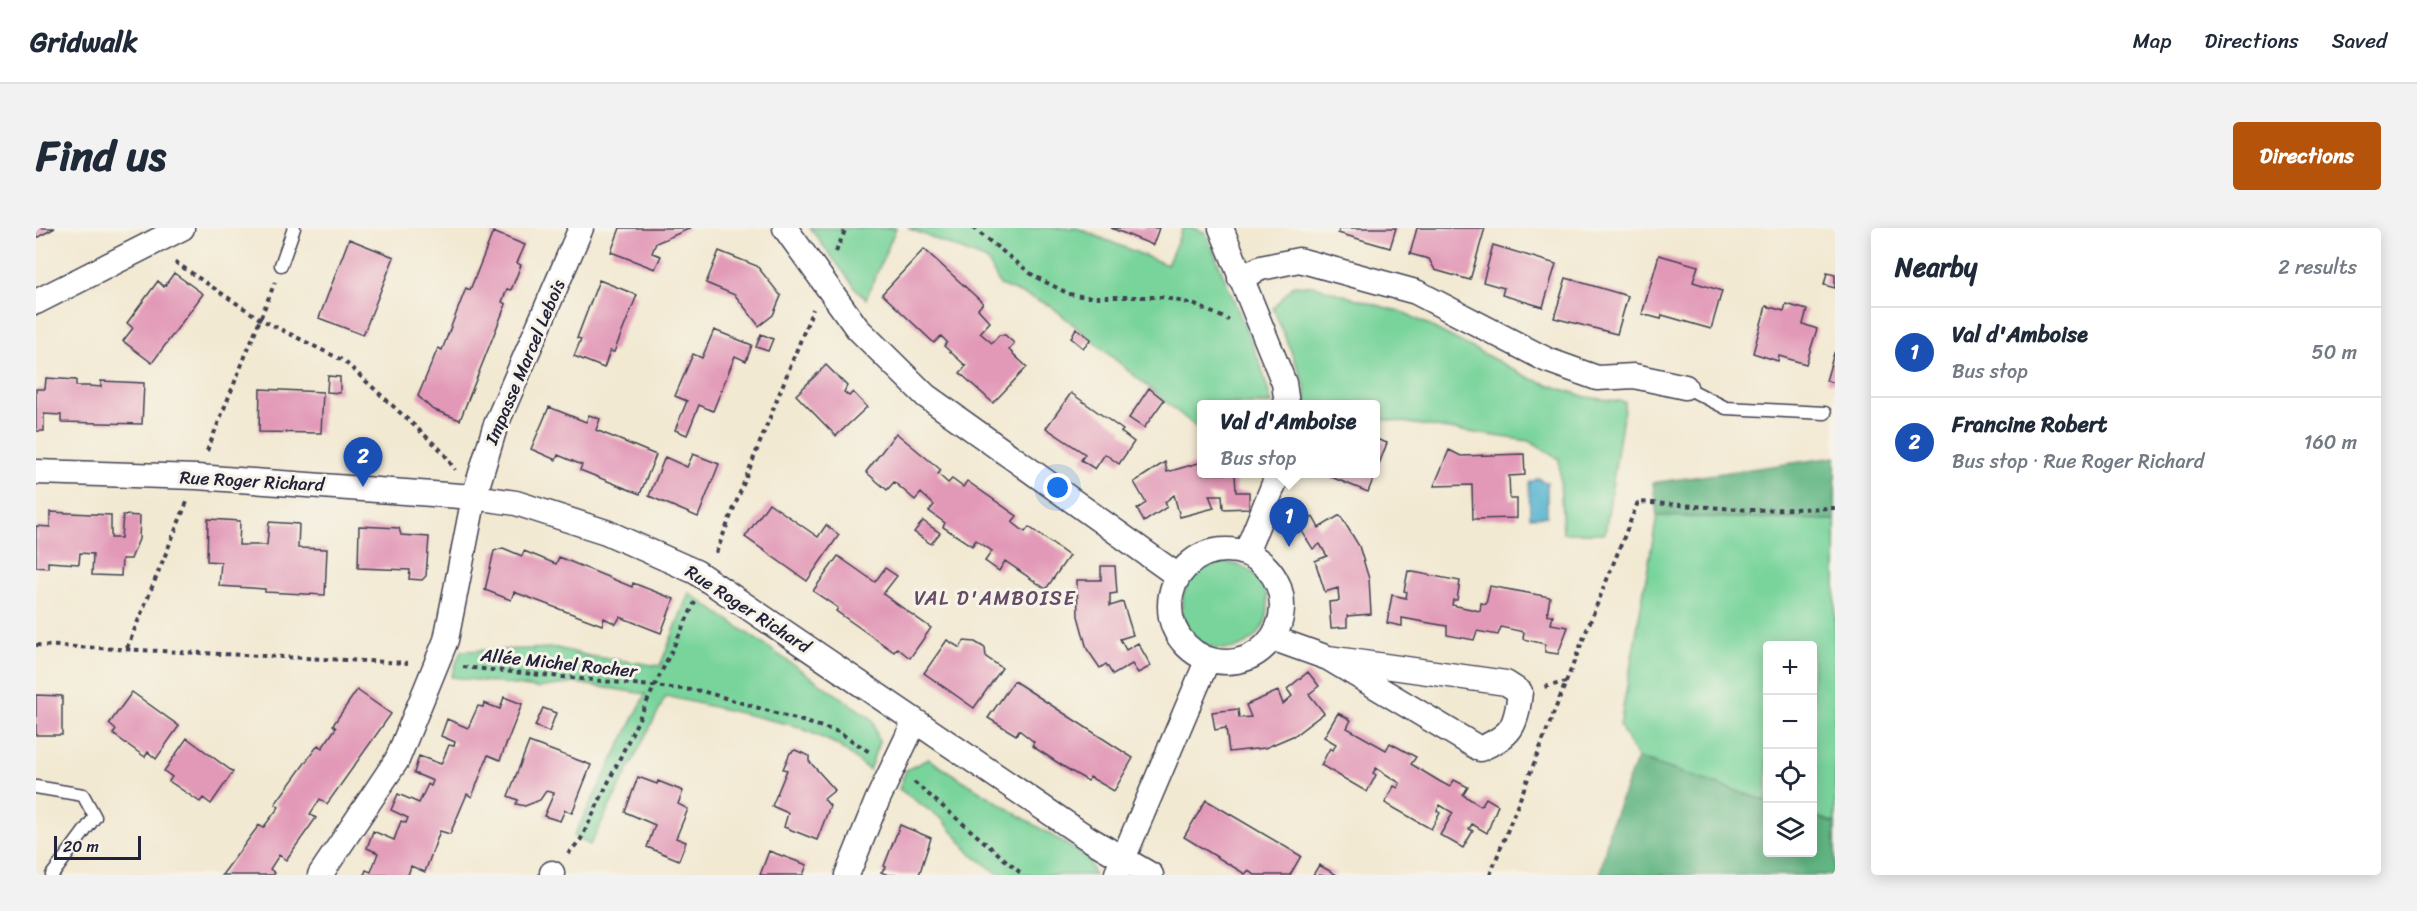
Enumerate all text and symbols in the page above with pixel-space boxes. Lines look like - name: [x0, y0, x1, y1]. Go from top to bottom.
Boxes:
- text: Gridwalk: [30, 17, 138, 66]
- text: Map: [2133, 22, 2171, 60]
- text: Directions: [2204, 22, 2299, 60]
- text: Saved: [2332, 22, 2387, 60]
- text: Find us: [36, 119, 166, 193]
- button: Directions: [2233, 122, 2381, 190]
- text: Nearby: [1895, 244, 1977, 290]
- text: 2 results: [2278, 250, 2357, 285]
- street label: Impasse Marcel Lebois: [475, 274, 574, 450]
- text: Val d'Amboise: [1952, 315, 2088, 354]
- text: 1: [1910, 335, 1919, 370]
- text: 50 m: [2312, 335, 2357, 370]
- text: Bus stop: [1952, 354, 2028, 389]
- popup: [1197, 400, 1380, 478]
- text: Val d'Amboise: [1221, 402, 1356, 441]
- text: Francine Robert: [1952, 405, 2107, 444]
- text: 2: [1909, 425, 1920, 460]
- text: 160 m: [2304, 425, 2357, 460]
- pin: 2: [344, 438, 382, 487]
- text: Bus stop: [1221, 441, 1296, 476]
- text: Bus stop · Rue Roger Richard: [1952, 444, 2204, 479]
- street label: Rue Roger Richard: [179, 461, 327, 501]
- your location: [1043, 473, 1072, 502]
- pin: 1: [1270, 498, 1308, 547]
- street label: Rue Roger Richard: [679, 556, 819, 663]
- district label: VAL D'AMBOISE: [914, 581, 1076, 616]
- street label: Allée Michel Rocher: [478, 639, 640, 687]
- map controls: [1763, 641, 1817, 857]
- button: +: [1763, 641, 1817, 695]
- button: −: [1763, 695, 1817, 749]
- button: locate: [1763, 749, 1817, 803]
- button: layers: [1763, 803, 1817, 857]
- text: 20 m: [63, 832, 99, 861]
- scale bar: [54, 833, 141, 860]

